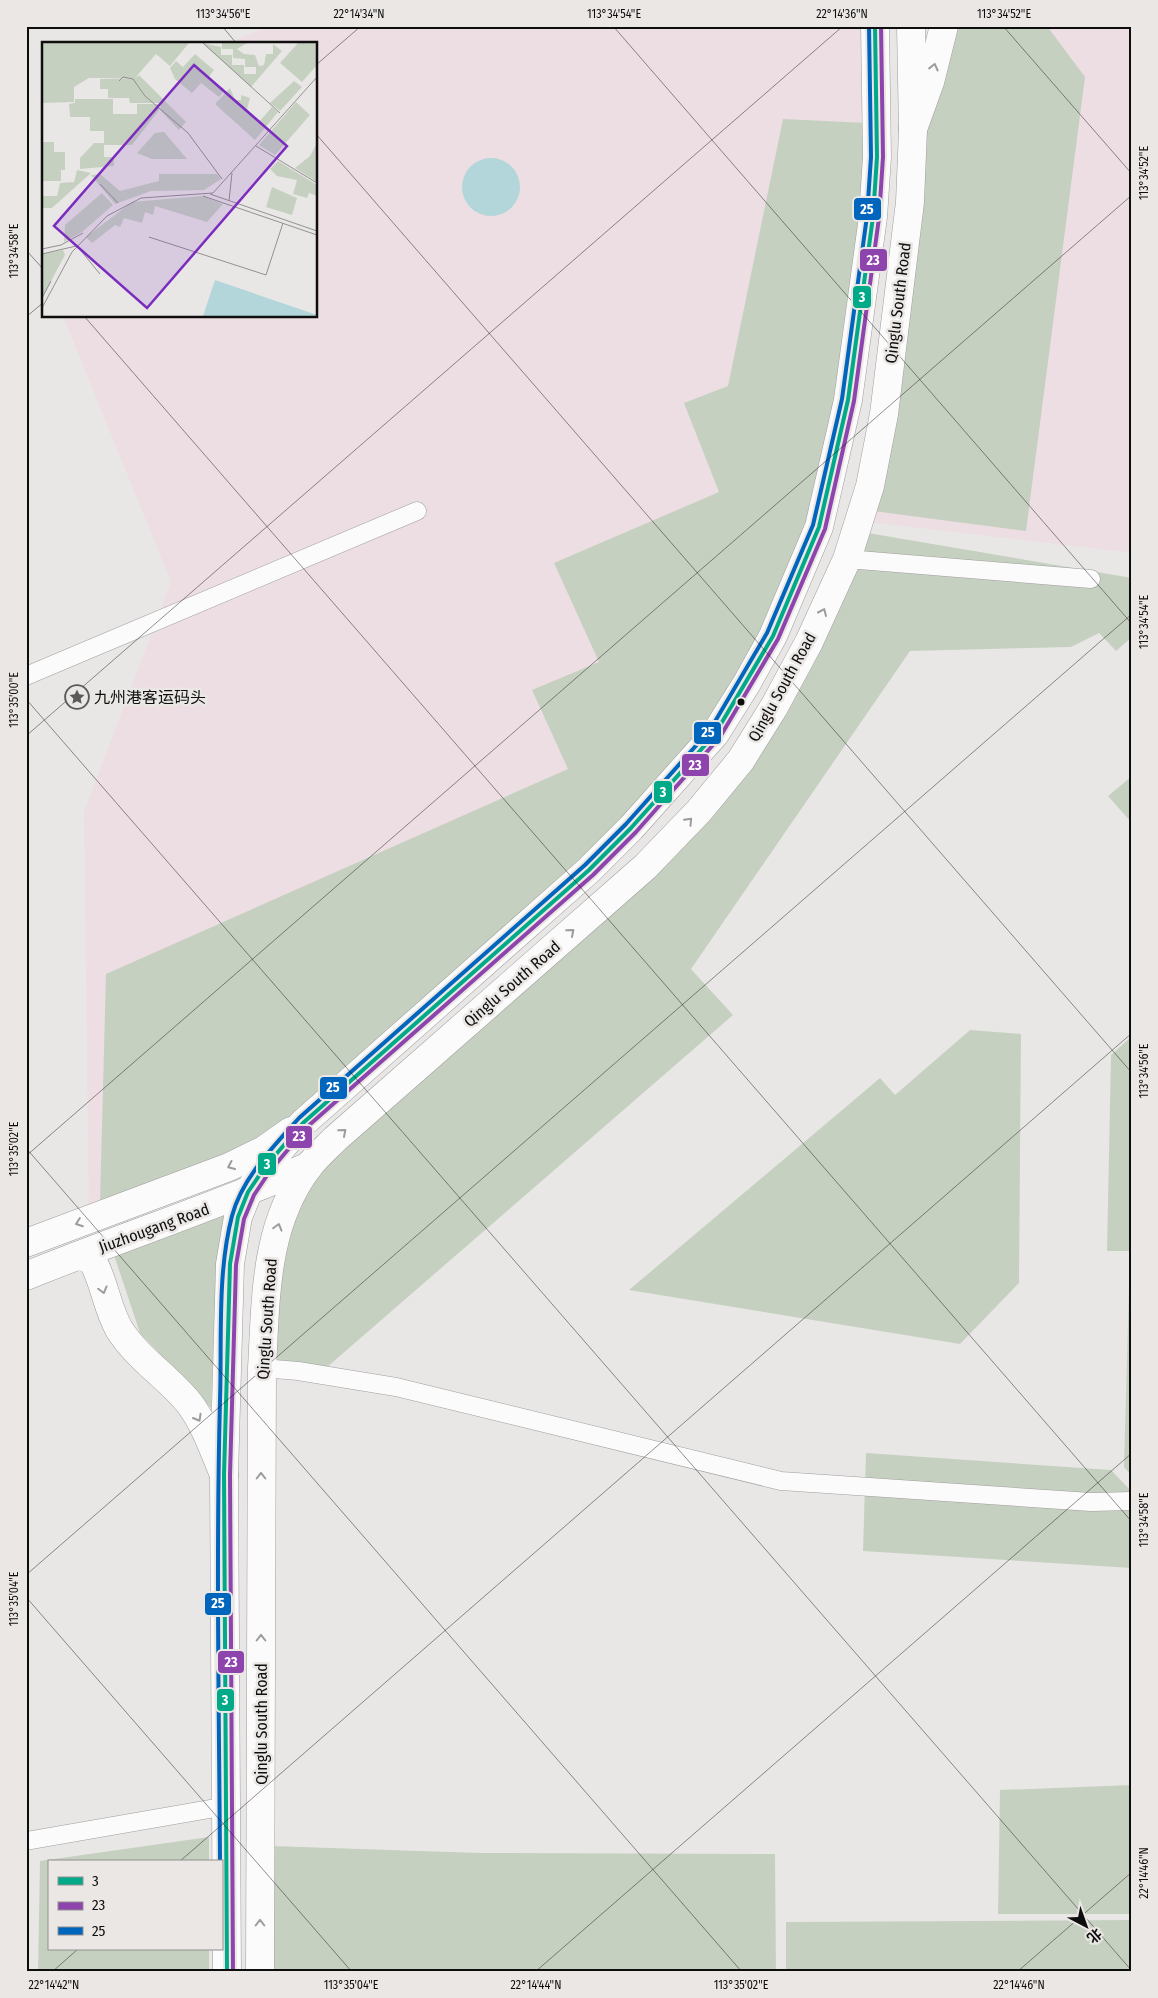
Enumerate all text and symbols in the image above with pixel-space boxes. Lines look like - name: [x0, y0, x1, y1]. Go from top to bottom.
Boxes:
- text: 113°34'56"E: [196, 7, 251, 21]
- text: 22°14'34"N: [334, 7, 384, 21]
- text: 113°34'54"E: [587, 7, 641, 21]
- text: 22°14'36"N: [816, 7, 868, 21]
- text: 113°34'52"E: [977, 7, 1031, 21]
- inset map: [42, 42, 318, 318]
- one-way arrow: [928, 63, 939, 72]
- text: 113°34'52"E: [1137, 146, 1151, 200]
- line badge: 25: [853, 197, 882, 221]
- text: 25: [859, 201, 874, 218]
- text: 113°34'58"E: [7, 223, 21, 278]
- street label: Qinglu South Road: [881, 241, 915, 365]
- line badge: 23: [859, 248, 888, 272]
- text: 23: [865, 252, 880, 269]
- line badge: 3: [852, 285, 872, 309]
- text: 3: [858, 289, 866, 306]
- text: 113°34'54"E: [1137, 595, 1151, 649]
- one-way arrow: [817, 608, 828, 617]
- street label: Qinglu South Road: [744, 629, 820, 745]
- text: 113°35'00"E: [7, 672, 21, 728]
- place icon: 九州港客运码头: [64, 684, 90, 710]
- place label: 九州港客运码头: [94, 688, 206, 707]
- unlabelled marker: [736, 697, 746, 707]
- line badge: 25: [693, 721, 722, 745]
- text: 25: [700, 724, 715, 741]
- line badge: 23: [681, 753, 710, 777]
- text: 23: [687, 757, 702, 774]
- line badge: 3: [653, 780, 673, 804]
- text: 3: [659, 784, 667, 801]
- one-way arrow: [683, 818, 692, 827]
- one-way arrow: [565, 929, 574, 938]
- street label: Qinglu South Road: [460, 937, 564, 1031]
- text: 113°34'56"E: [1137, 1043, 1151, 1098]
- line badge: 25: [319, 1076, 348, 1100]
- text: 25: [325, 1079, 340, 1096]
- text: 113°35'02"E: [7, 1121, 21, 1176]
- line badge: 23: [285, 1125, 313, 1149]
- text: 23: [291, 1128, 306, 1145]
- one-way arrow: [338, 1128, 347, 1137]
- line badge: 3: [257, 1152, 277, 1176]
- text: 3: [263, 1156, 271, 1173]
- one-way arrow: [227, 1160, 236, 1170]
- street label: Jiuzhougang Road: [96, 1199, 212, 1257]
- one-way arrow: [76, 1217, 84, 1227]
- one-way arrow: [272, 1223, 282, 1231]
- street label: Qinglu South Road: [253, 1258, 281, 1380]
- one-way arrow: [97, 1285, 108, 1294]
- one-way arrow: [192, 1413, 202, 1422]
- one-way arrow: [256, 1471, 266, 1479]
- text: 113°34'58"E: [1137, 1492, 1151, 1547]
- text: 113°35'04"E: [7, 1571, 21, 1626]
- line badge: 25: [204, 1592, 232, 1616]
- text: 25: [210, 1595, 225, 1612]
- one-way arrow: [256, 1634, 266, 1642]
- line badge: 23: [217, 1650, 245, 1674]
- text: 23: [223, 1654, 238, 1671]
- street label: Qinglu South Road: [252, 1663, 271, 1785]
- line badge: 3: [216, 1688, 235, 1712]
- text: 3: [221, 1692, 229, 1709]
- text: 22°14'46"N: [1137, 1847, 1151, 1899]
- legend: [48, 1860, 222, 1950]
- text: 3: [92, 1872, 99, 1890]
- text: 23: [92, 1896, 106, 1914]
- north arrow: [1060, 1900, 1110, 1950]
- one-way arrow: [255, 1919, 265, 1926]
- text: 25: [92, 1922, 106, 1940]
- text: 北: [1083, 1924, 1105, 1946]
- text: 22°14'42"N: [29, 1978, 79, 1992]
- text: 113°35'04"E: [324, 1978, 379, 1992]
- text: 22°14'44"N: [511, 1978, 561, 1992]
- text: 113°35'02"E: [714, 1978, 769, 1992]
- text: 22°14'46"N: [993, 1978, 1045, 1992]

